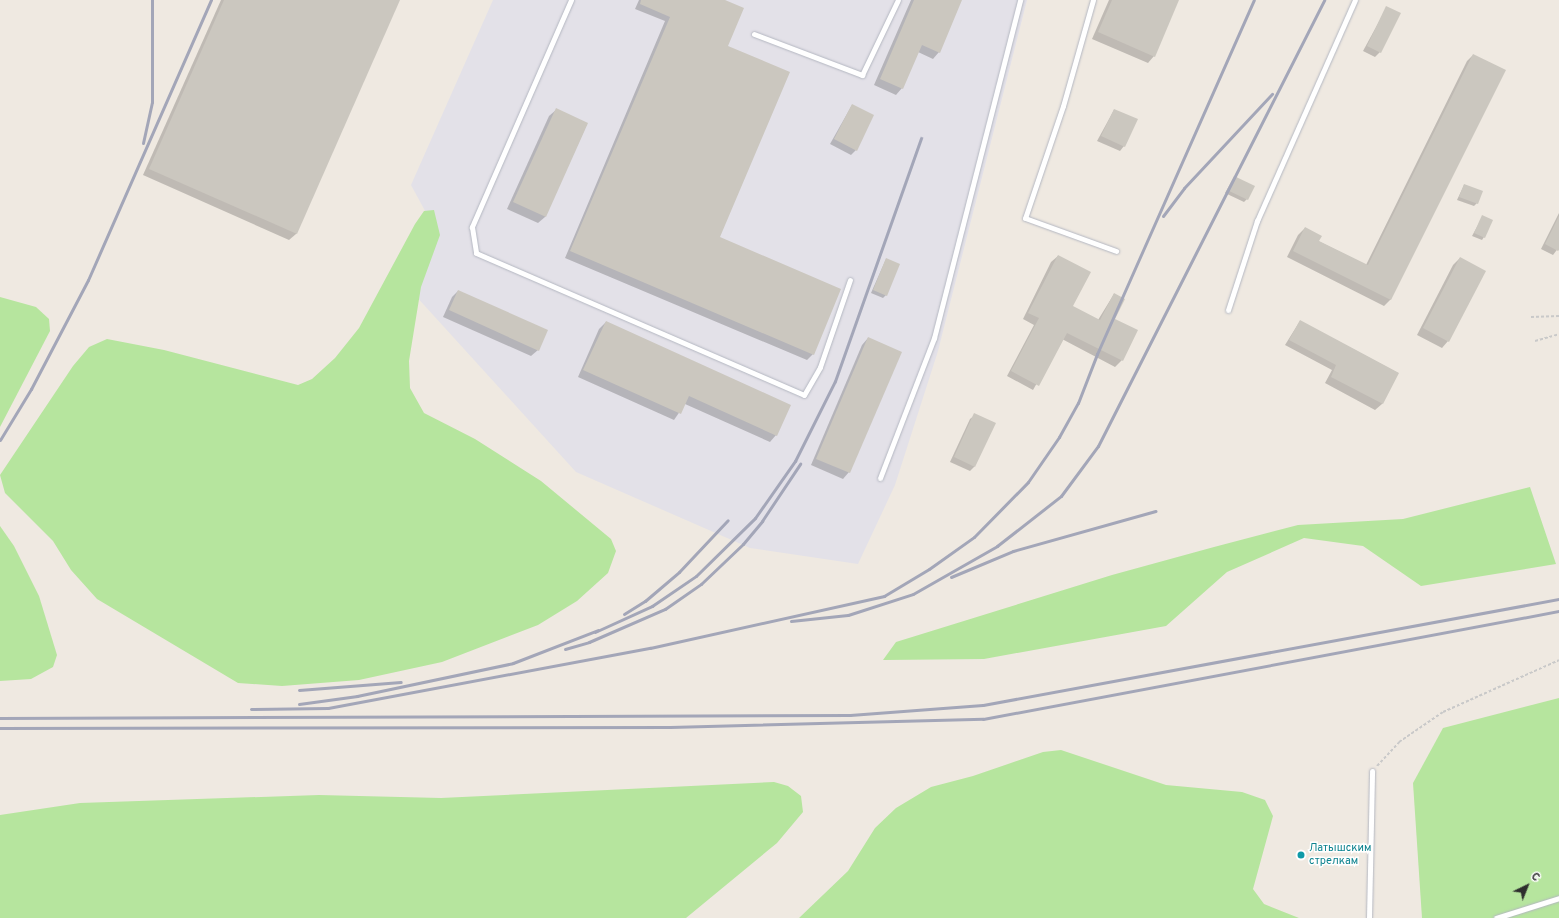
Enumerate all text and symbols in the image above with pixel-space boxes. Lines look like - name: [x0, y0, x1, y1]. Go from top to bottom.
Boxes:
- place label: Латышским стрелкам: [1309, 842, 1371, 868]
- marker: Латышским стрелкам: [1296, 850, 1306, 860]
- north arrow: [1507, 866, 1547, 906]
- text: С: [1528, 870, 1543, 885]

